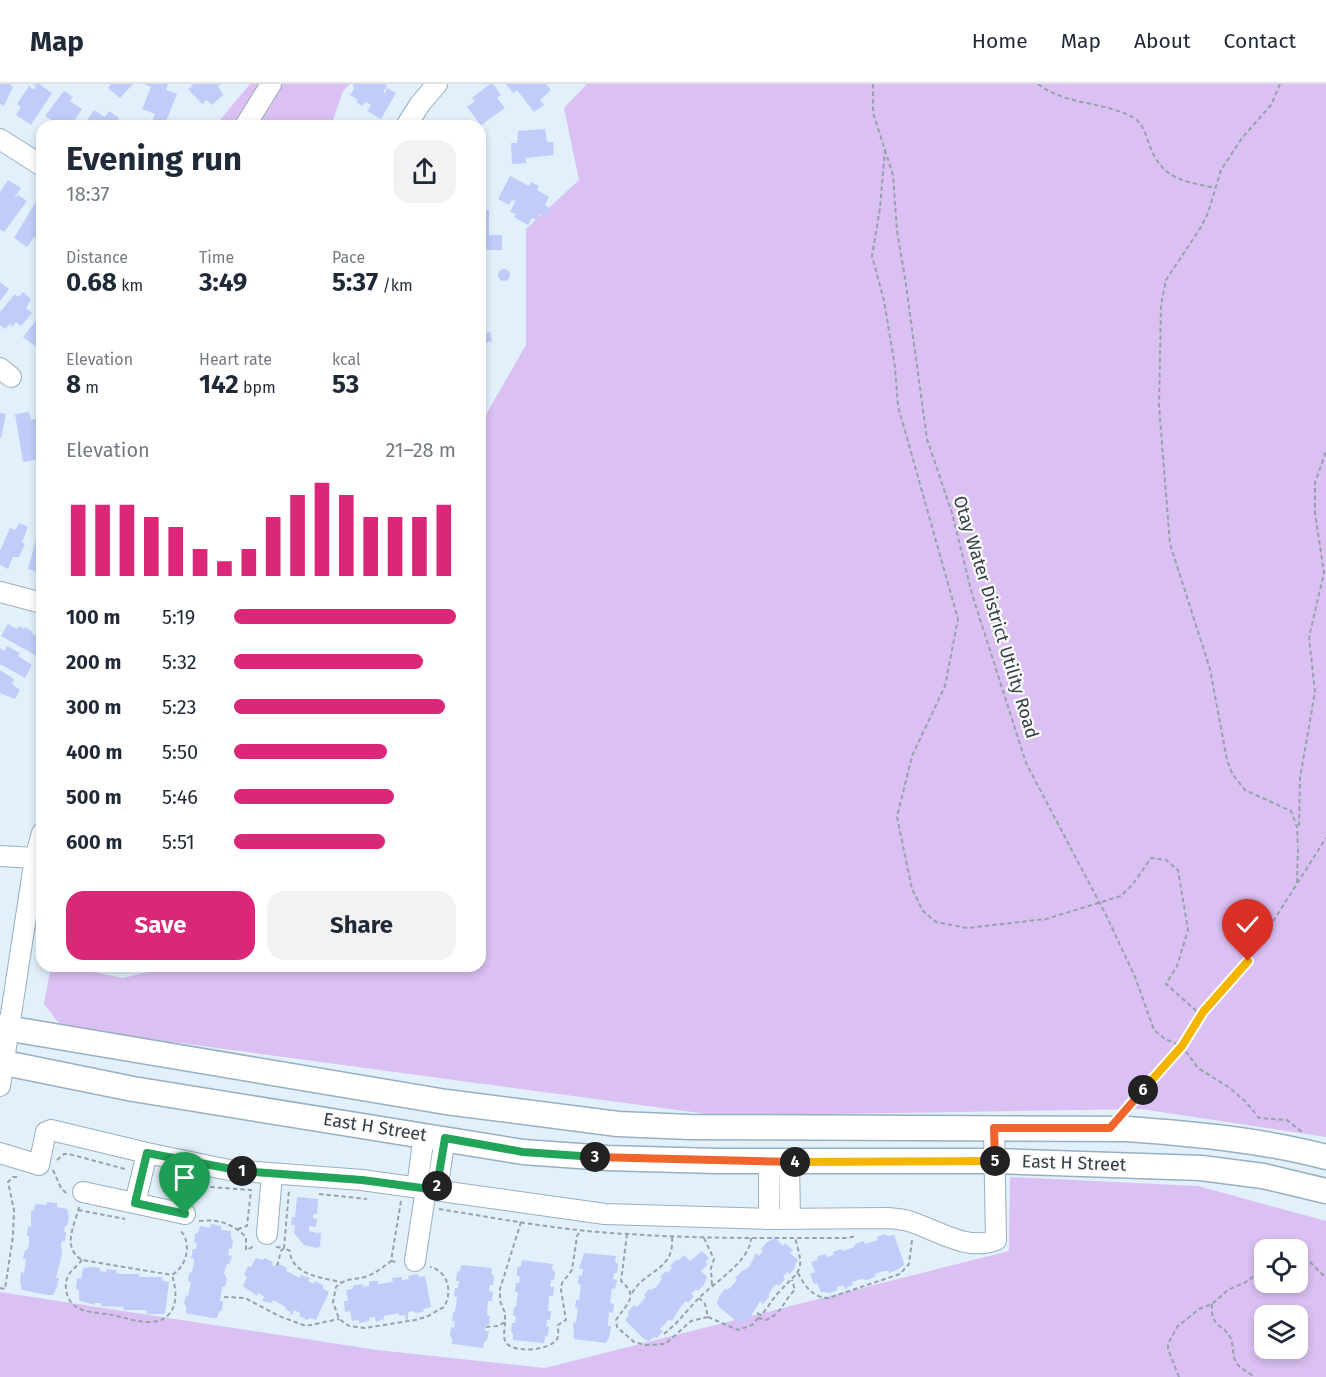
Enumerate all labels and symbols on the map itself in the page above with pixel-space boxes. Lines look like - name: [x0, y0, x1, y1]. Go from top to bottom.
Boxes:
- street label: Otay Water District Utility Road: [949, 493, 1043, 741]
- pin: [1222, 899, 1273, 961]
- pin: 6: [1128, 1075, 1158, 1105]
- street label: East H Street: [322, 1108, 429, 1146]
- pin: 3: [580, 1142, 610, 1172]
- pin: 5: [980, 1146, 1010, 1176]
- pin: 4: [780, 1147, 810, 1177]
- street label: East H Street: [1021, 1150, 1127, 1176]
- pin: [159, 1152, 210, 1214]
- pin: 1: [227, 1156, 257, 1186]
- pin: 2: [422, 1171, 452, 1201]

